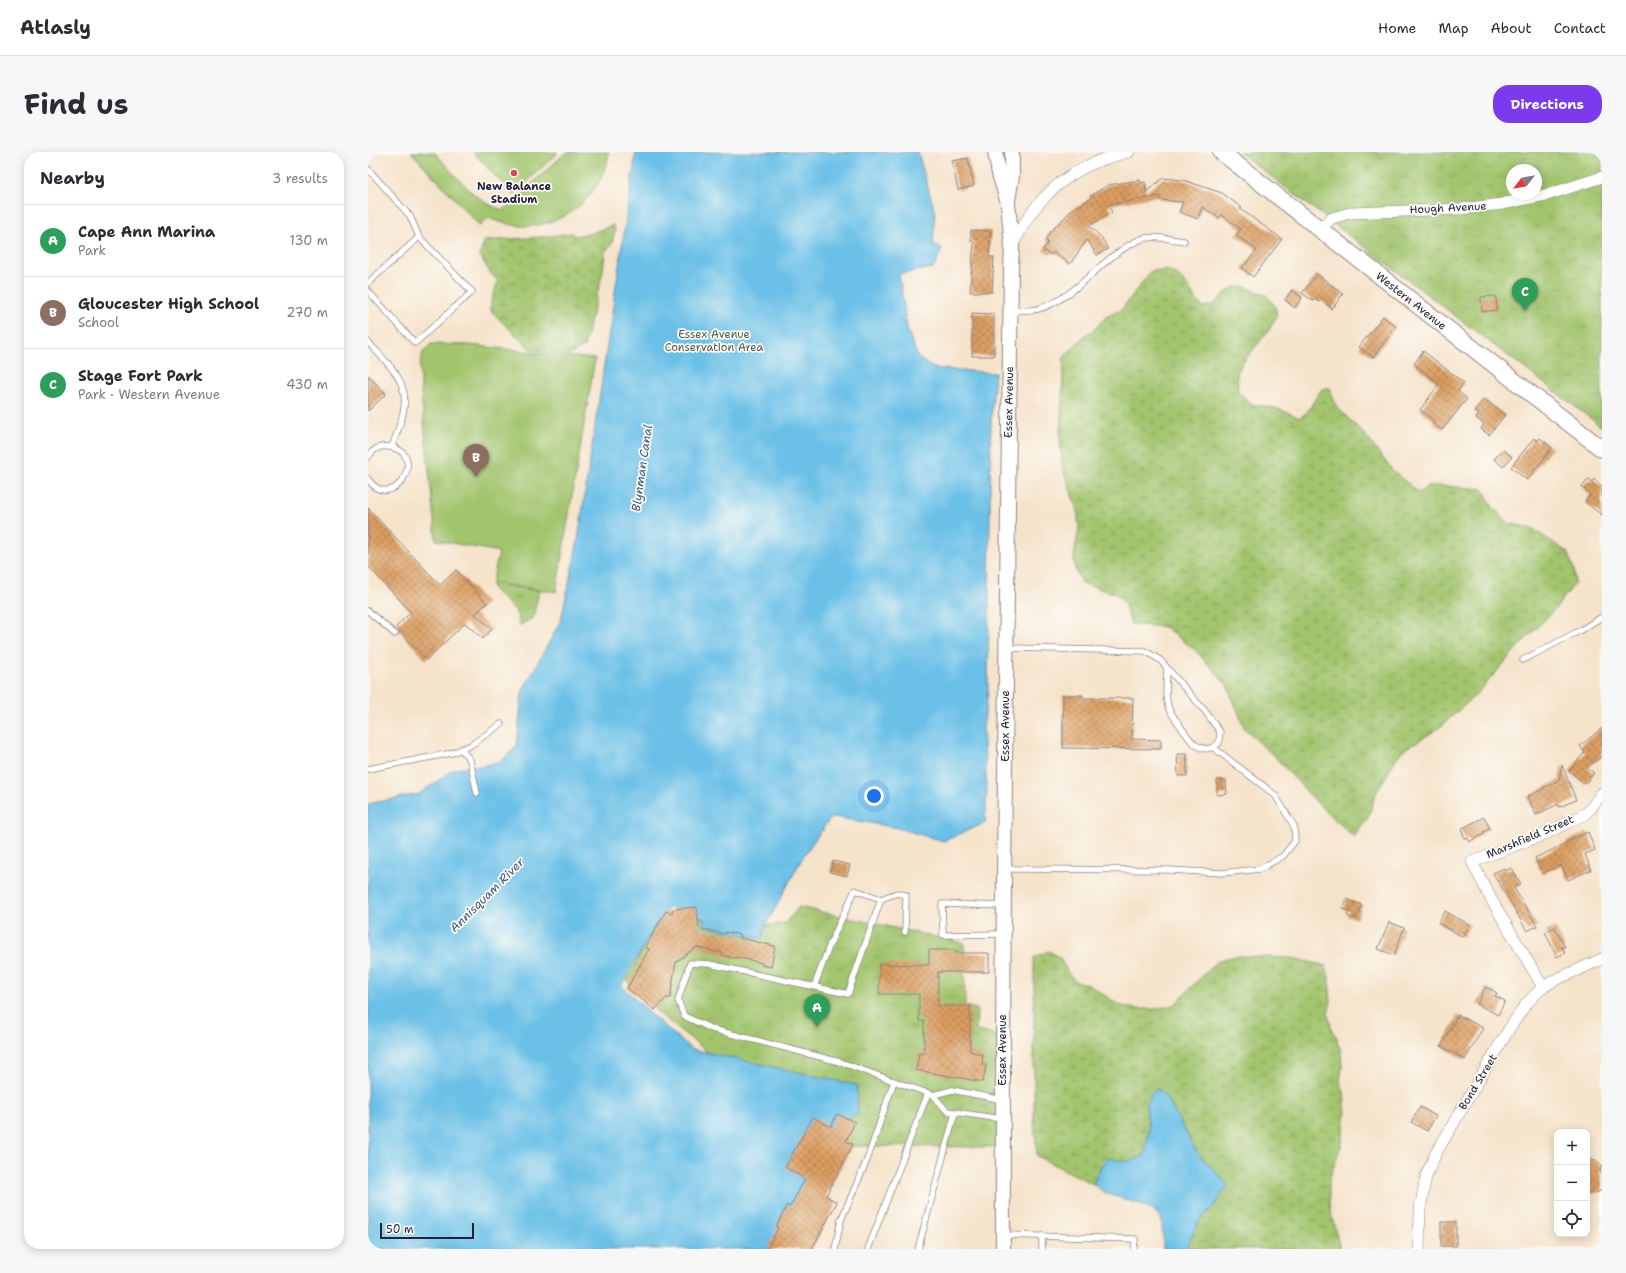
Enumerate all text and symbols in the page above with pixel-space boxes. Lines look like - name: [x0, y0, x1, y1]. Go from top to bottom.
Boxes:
- text: Atlasly: [20, 15, 91, 40]
- text: Home: [1378, 19, 1417, 37]
- text: Map: [1439, 19, 1469, 37]
- text: About: [1491, 19, 1532, 37]
- text: Contact: [1554, 19, 1606, 37]
- text: Find us: [24, 85, 129, 123]
- button: Directions: [1493, 85, 1602, 123]
- north arrow: [1506, 164, 1542, 200]
- text: Nearby: [40, 167, 105, 189]
- marker: New Balance Stadium: [509, 168, 519, 178]
- text: 3 results: [272, 170, 328, 187]
- place label: New Balance Stadium: [477, 179, 551, 207]
- street label: Hough Avenue: [1409, 198, 1487, 218]
- text: Cape Ann Marina: [78, 222, 215, 242]
- text: A: [48, 232, 58, 249]
- text: 130 m: [290, 232, 328, 249]
- text: Park: [78, 242, 106, 259]
- street label: Western Avenue: [1372, 269, 1450, 333]
- pin: C: [1512, 278, 1538, 311]
- text: Gloucester High School: [78, 294, 259, 314]
- text: B: [49, 304, 57, 321]
- text: 270 m: [286, 304, 328, 321]
- text: School: [78, 314, 119, 331]
- park label: Essex Avenue Conservation Area: [665, 327, 763, 355]
- text: Stage Fort Park: [78, 366, 203, 386]
- street label: Essex Avenue: [1001, 366, 1017, 438]
- text: C: [49, 376, 57, 393]
- text: 430 m: [286, 376, 328, 393]
- text: Park · Western Avenue: [78, 386, 220, 403]
- water label: Blynman Canal: [628, 423, 656, 512]
- pin: B: [463, 444, 489, 477]
- street label: Essex Avenue: [998, 690, 1013, 762]
- your location: [864, 786, 884, 806]
- street label: Marshfield Street: [1484, 812, 1576, 862]
- water label: Annisquam River: [446, 854, 528, 936]
- pin: A: [804, 994, 830, 1027]
- street label: Essex Avenue: [995, 1014, 1010, 1086]
- street label: Bond Street: [1455, 1051, 1501, 1113]
- map controls: [1554, 1129, 1590, 1237]
- button: +: [1554, 1129, 1590, 1165]
- button: −: [1554, 1165, 1590, 1201]
- button: locate: [1554, 1201, 1590, 1237]
- scale bar: [380, 1221, 474, 1240]
- text: 50 m: [386, 1222, 414, 1237]

